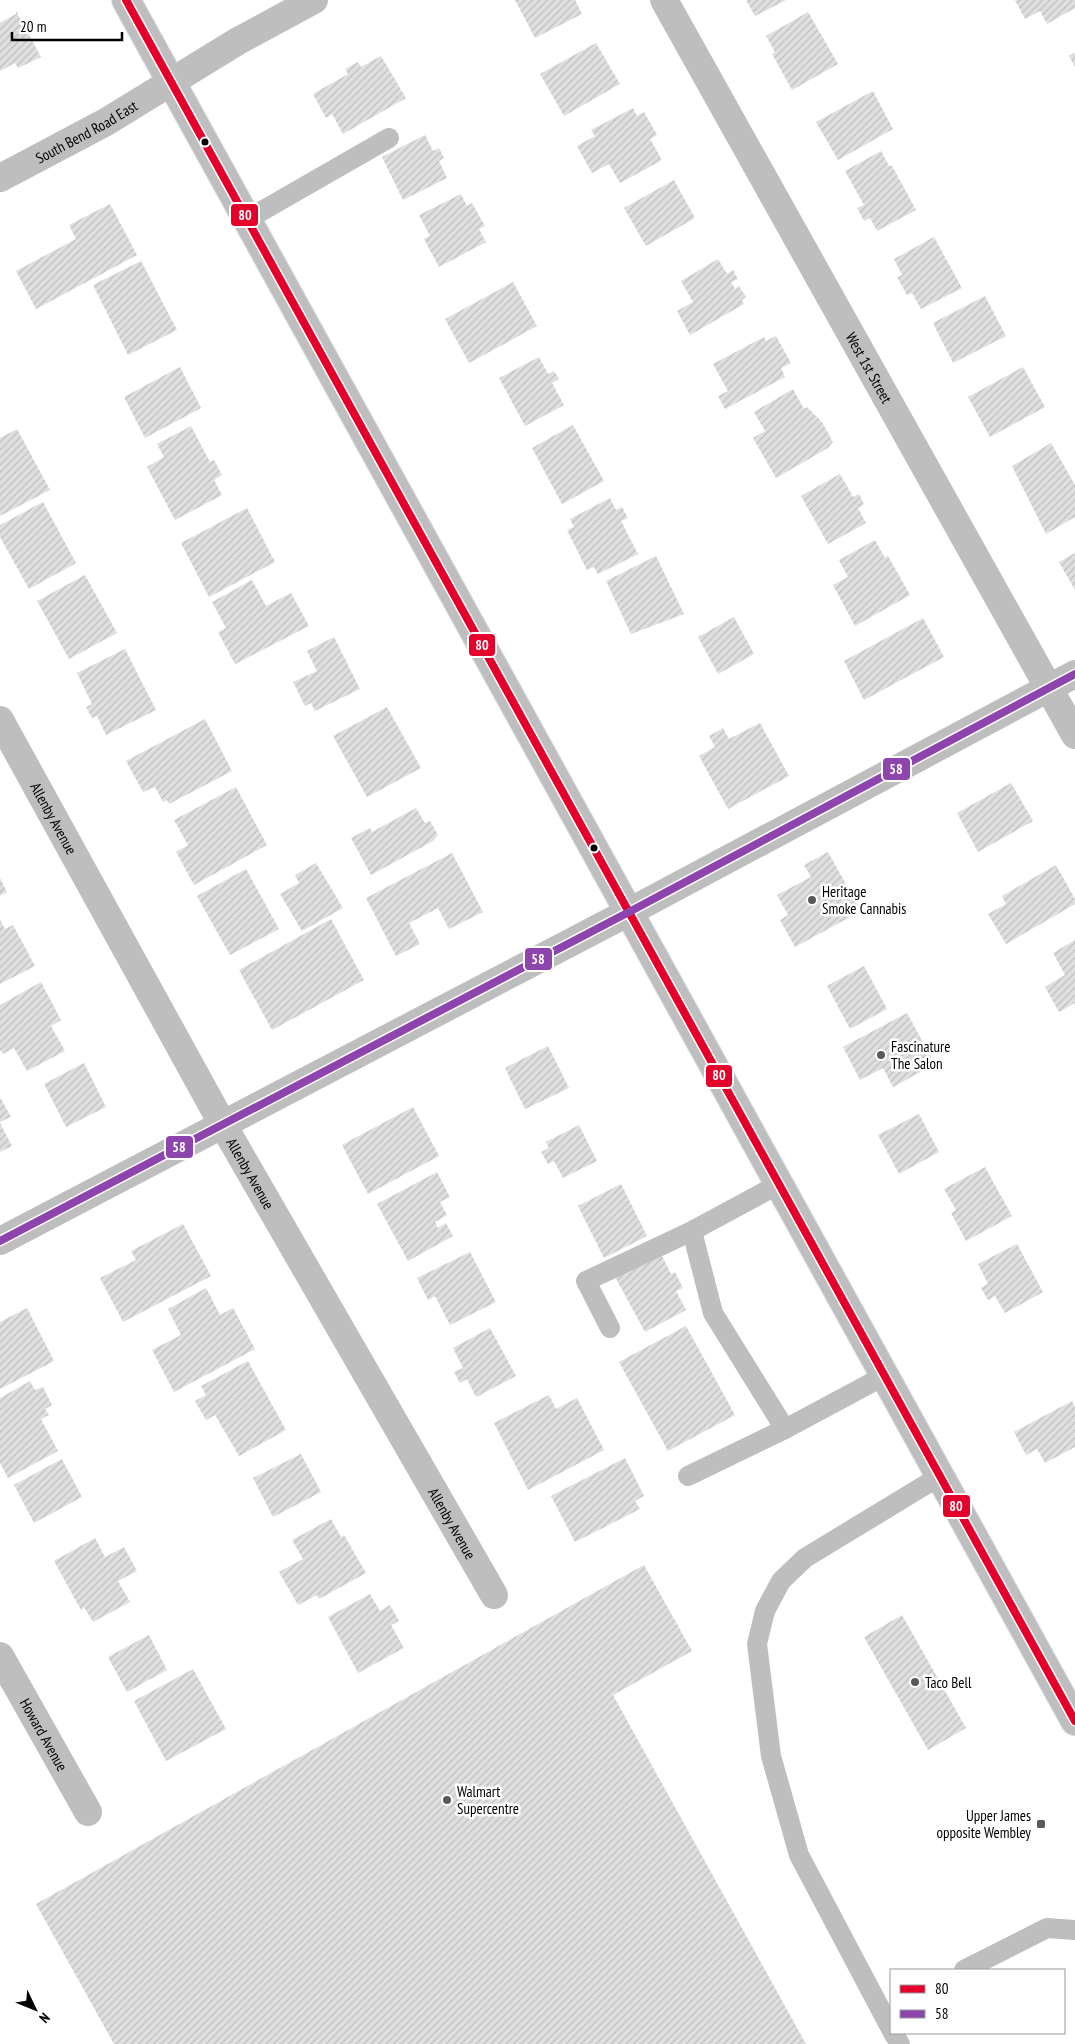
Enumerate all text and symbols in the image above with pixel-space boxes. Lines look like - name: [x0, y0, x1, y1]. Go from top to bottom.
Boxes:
- scale bar: [12, 10, 122, 42]
- text: 20 m: [20, 17, 46, 36]
- street label: South Bend Road East: [32, 96, 141, 167]
- unlabelled marker: [200, 137, 210, 147]
- line badge: 80: [230, 203, 259, 227]
- text: 80: [238, 206, 252, 224]
- street label: West 1st Street: [842, 329, 897, 406]
- line badge: 80: [468, 633, 496, 657]
- text: 80: [475, 636, 489, 654]
- line badge: 58: [882, 757, 911, 781]
- text: 58: [889, 760, 903, 778]
- street label: Allenby Avenue: [27, 779, 81, 857]
- unlabelled marker: [589, 843, 599, 853]
- place label: Heritage Smoke Cannabis: [822, 882, 906, 918]
- marker: Heritage Smoke Cannabis: [806, 894, 818, 906]
- line badge: 58: [524, 947, 553, 971]
- text: 58: [531, 950, 545, 968]
- place label: Fascinature The Salon: [891, 1037, 950, 1073]
- marker: Fascinature The Salon: [875, 1049, 887, 1061]
- line badge: 80: [705, 1064, 733, 1088]
- text: 80: [712, 1066, 726, 1084]
- street label: Allenby Avenue: [223, 1134, 279, 1212]
- line badge: 58: [165, 1135, 194, 1159]
- text: 58: [172, 1138, 186, 1156]
- street label: Allenby Avenue: [425, 1484, 481, 1562]
- line badge: 80: [942, 1494, 971, 1518]
- text: 80: [949, 1497, 963, 1515]
- place label: Taco Bell: [925, 1673, 972, 1692]
- marker: Taco Bell: [909, 1676, 921, 1688]
- street label: Howard Avenue: [16, 1695, 72, 1774]
- place label: Walmart Supercentre: [457, 1782, 519, 1818]
- marker: Walmart Supercentre: [441, 1794, 453, 1806]
- place label: Upper James opposite Wembley: [936, 1806, 1031, 1842]
- marker: Upper James opposite Wembley: [1035, 1818, 1047, 1830]
- legend: [890, 1969, 1065, 2034]
- text: 80: [935, 1979, 949, 1998]
- north arrow: [10, 1984, 60, 2034]
- text: 58: [935, 2004, 949, 2023]
- text: N: [35, 2009, 54, 2027]

